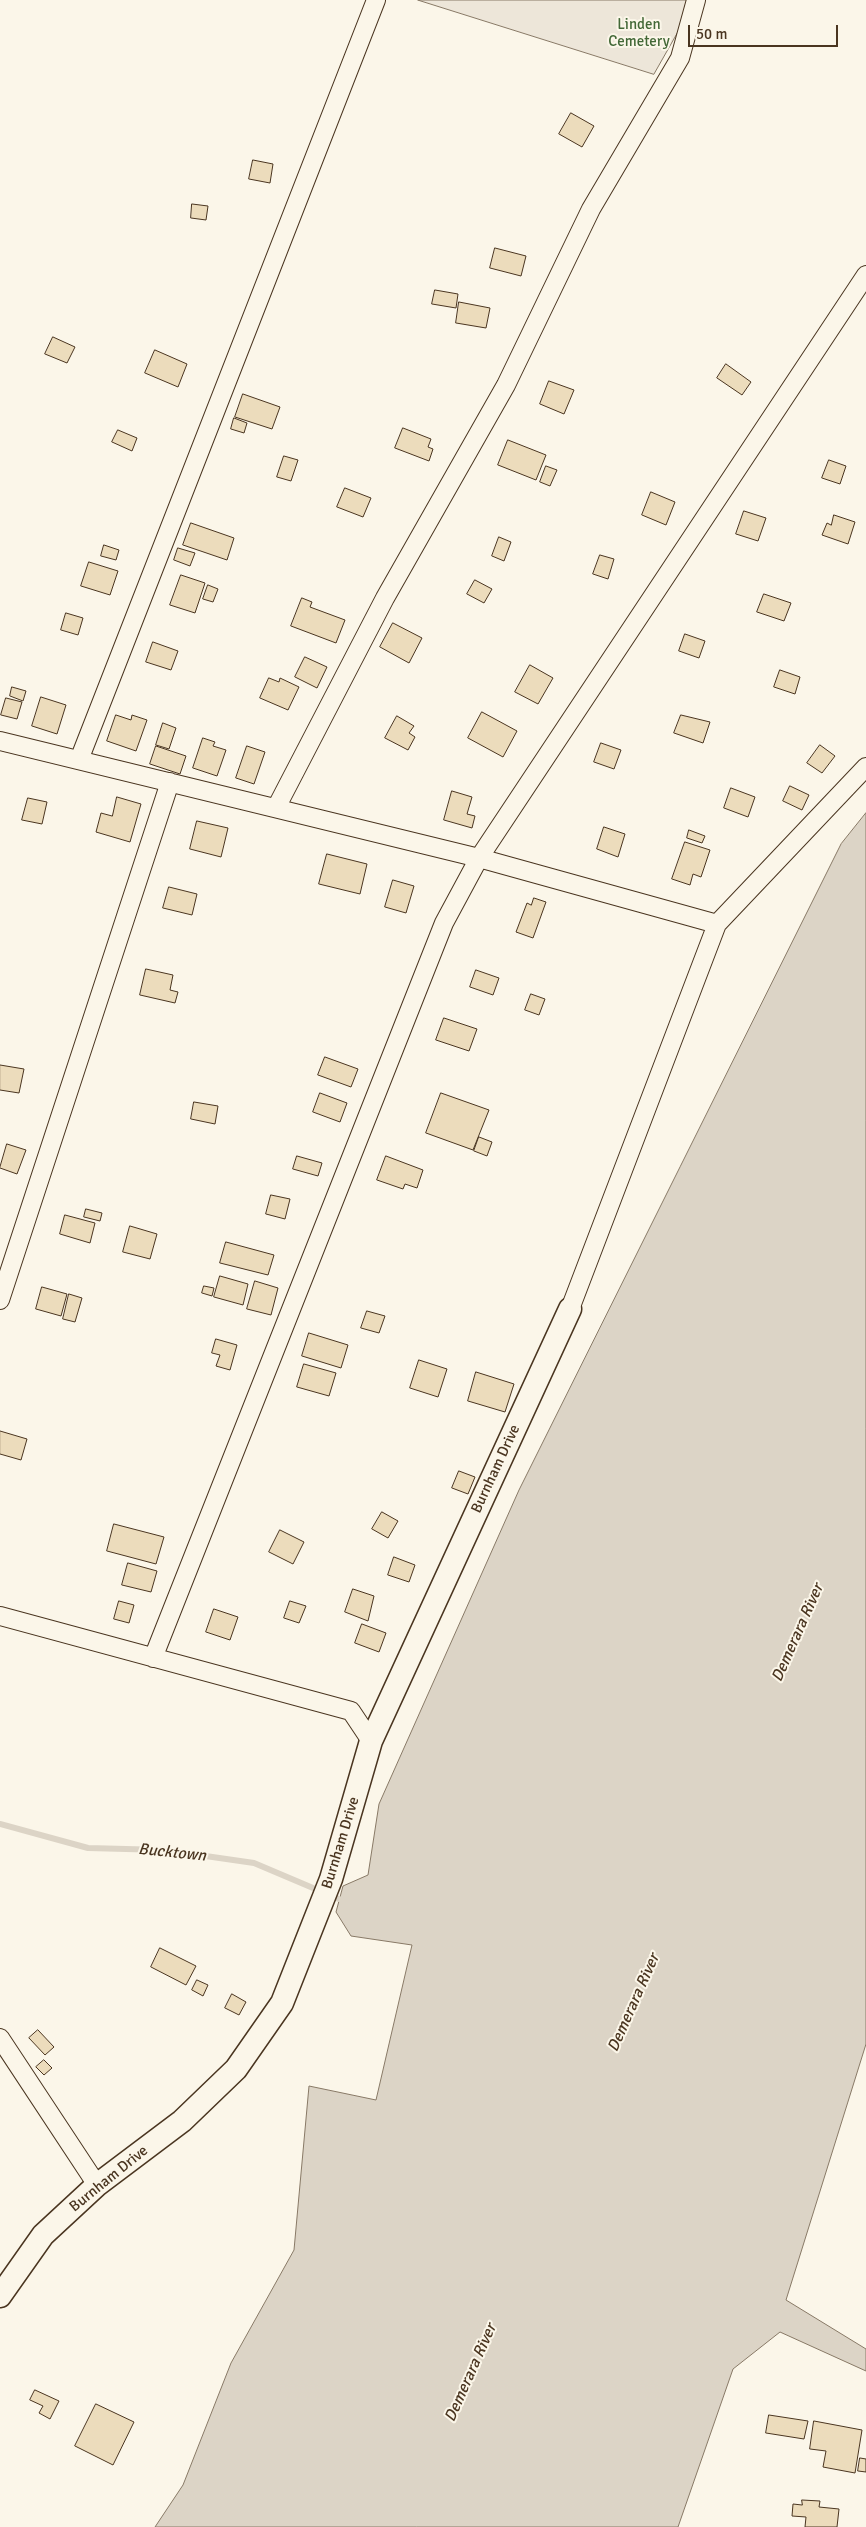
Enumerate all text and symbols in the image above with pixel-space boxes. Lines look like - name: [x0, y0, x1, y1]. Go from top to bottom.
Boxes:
- scale bar: [691, 15, 841, 47]
- park label: Linden Cemetery: [608, 16, 670, 51]
- text: 50 m: [696, 25, 727, 43]
- street label: Burnham Drive: [468, 1422, 524, 1516]
- water label: Demerara River: [768, 1581, 828, 1685]
- street label: Burnham Drive: [318, 1795, 364, 1891]
- water label: Bucktown: [137, 1840, 207, 1866]
- water label: Demerara River: [604, 1951, 664, 2055]
- street label: Burnham Drive: [66, 2142, 152, 2216]
- water label: Demerara River: [441, 2321, 501, 2425]

